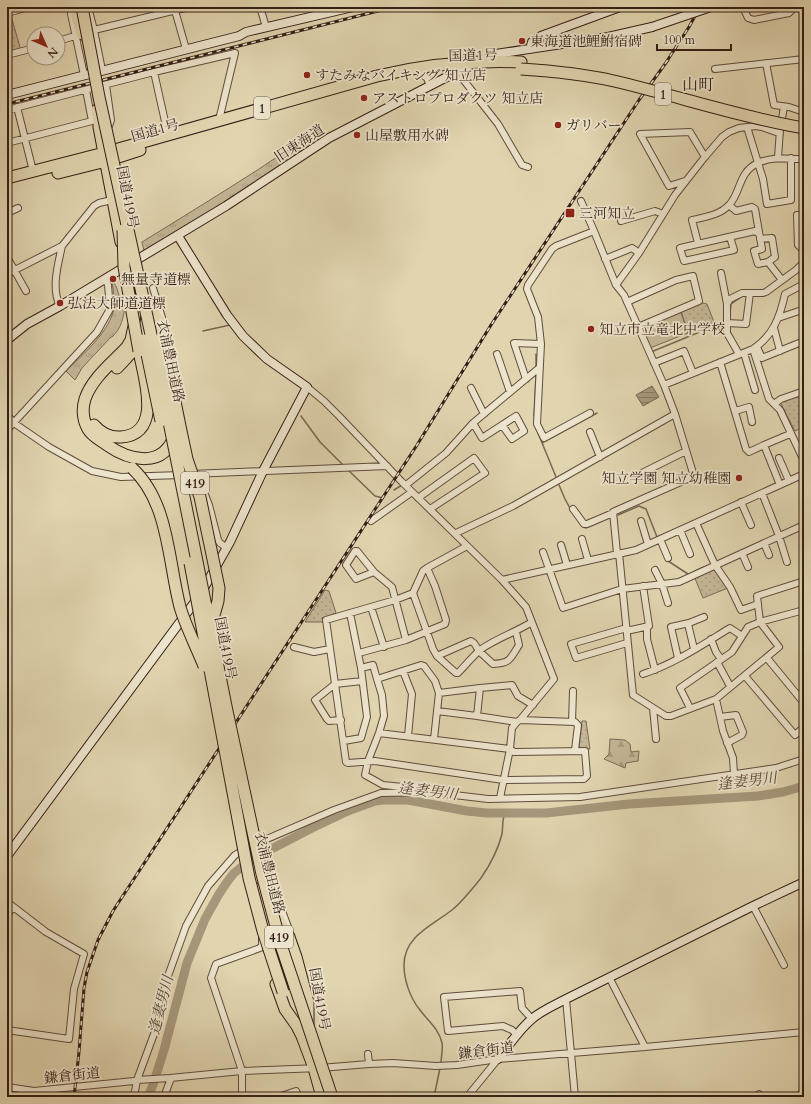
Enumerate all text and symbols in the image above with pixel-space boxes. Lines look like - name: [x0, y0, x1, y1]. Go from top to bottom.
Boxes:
- north arrow: [26, 26, 66, 66]
- scale bar: [657, 26, 731, 52]
- place label: 東海道池鯉鮒宿碑: [530, 32, 642, 51]
- text: 100 m: [663, 32, 696, 48]
- marker: 東海道池鯉鮒宿碑: [517, 36, 527, 46]
- text: N: [44, 44, 61, 62]
- street label: 国道1号: [448, 45, 498, 66]
- place label: すたみなバイキング 知立店: [315, 66, 486, 85]
- marker: すたみなバイキング 知立店: [302, 70, 312, 80]
- district label: 山町: [682, 74, 714, 96]
- road number: 1: [655, 83, 671, 105]
- place label: アストロプロダクツ 知立店: [372, 89, 543, 108]
- marker: アストロプロダクツ 知立店: [359, 93, 369, 103]
- road number: 1: [254, 97, 270, 119]
- street label: 国道1号: [129, 115, 181, 146]
- place label: ガリバー: [566, 116, 622, 135]
- street label: 旧東海道: [271, 120, 328, 167]
- marker: ガリバー: [553, 120, 563, 130]
- place label: 山屋敷用水碑: [365, 126, 449, 145]
- marker: 山屋敷用水碑: [352, 130, 362, 140]
- street label: 国道419号: [112, 164, 143, 230]
- place label: 三河知立: [579, 204, 635, 223]
- marker: 三河知立: [564, 207, 576, 219]
- place label: 無量寺道標: [121, 270, 191, 289]
- marker: 無量寺道標: [108, 274, 118, 284]
- place label: 弘法大師道道標: [68, 294, 166, 313]
- marker: 弘法大師道道標: [55, 298, 65, 308]
- street label: 衣浦豊田道路: [152, 318, 189, 404]
- place label: 知立市立竜北中学校: [599, 320, 725, 339]
- marker: 知立市立竜北中学校: [586, 324, 596, 334]
- place label: 知立学園 知立幼稚園: [601, 469, 731, 488]
- road number: 419: [181, 472, 209, 494]
- marker: 知立学園 知立幼稚園: [734, 473, 744, 483]
- street label: 国道419号: [210, 615, 241, 681]
- water label: 逢妻男川: [716, 767, 780, 795]
- water label: 逢妻男川: [397, 777, 461, 805]
- street label: 衣浦豊田道路: [250, 830, 289, 916]
- road number: 419: [265, 926, 293, 948]
- street label: 国道419号: [305, 966, 334, 1032]
- water label: 逢妻男川: [144, 972, 178, 1037]
- street label: 鎌倉街道: [457, 1038, 515, 1063]
- street label: 鎌倉街道: [43, 1063, 101, 1088]

